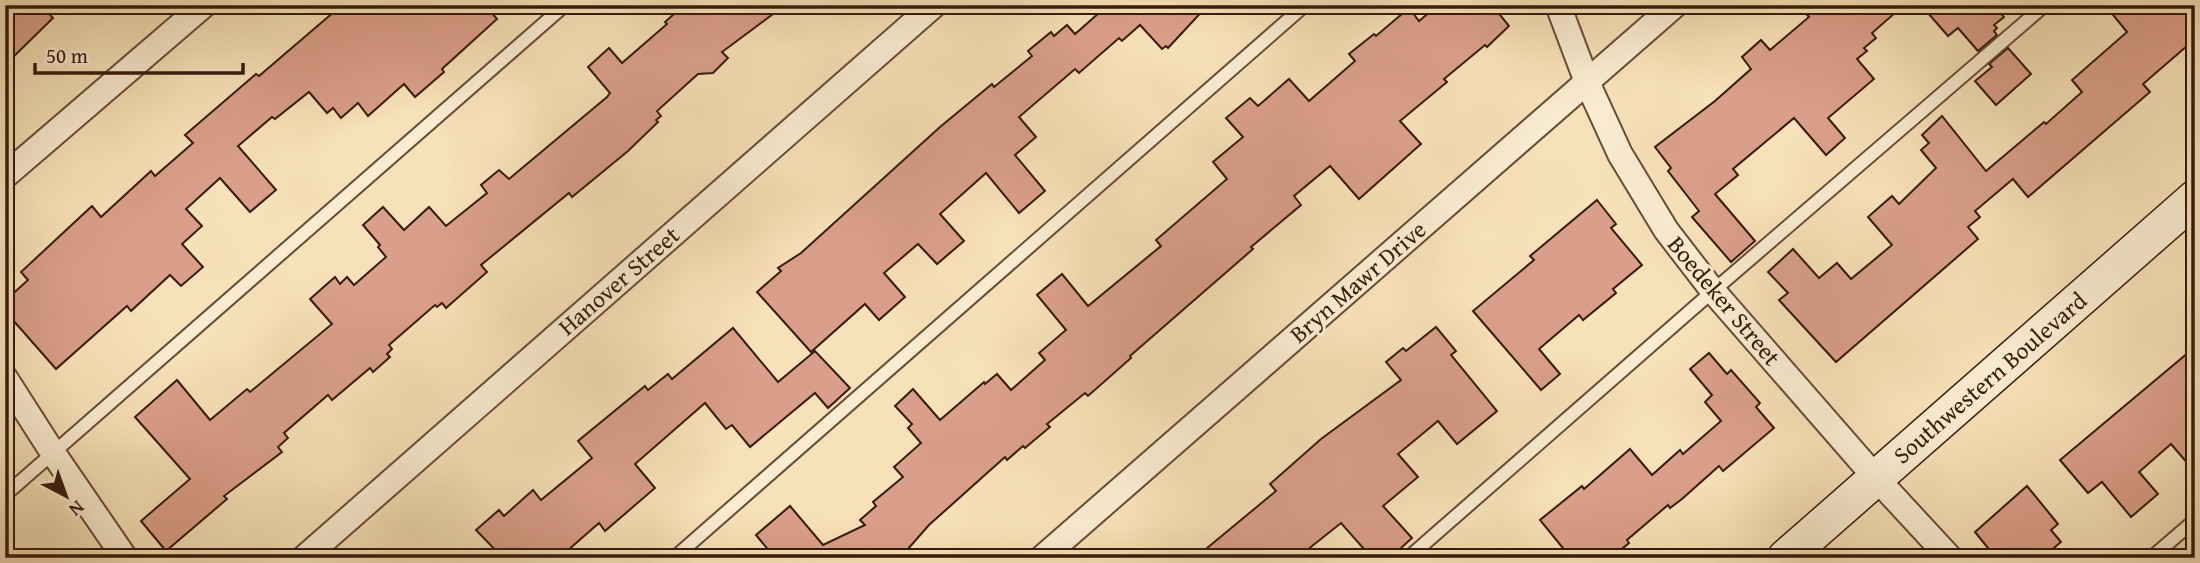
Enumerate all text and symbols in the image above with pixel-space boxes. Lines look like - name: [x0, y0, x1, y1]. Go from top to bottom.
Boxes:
- scale bar: [35, 32, 243, 76]
- text: 50 m: [46, 40, 88, 71]
- street label: Bryn Mawr Drive: [1282, 212, 1434, 351]
- street label: Hanover Street: [550, 218, 688, 343]
- street label: Boedeker Street: [1660, 228, 1790, 374]
- street label: Southwestern Boulevard: [1885, 283, 2094, 472]
- north arrow: [32, 462, 102, 532]
- text: N: [63, 494, 91, 524]

